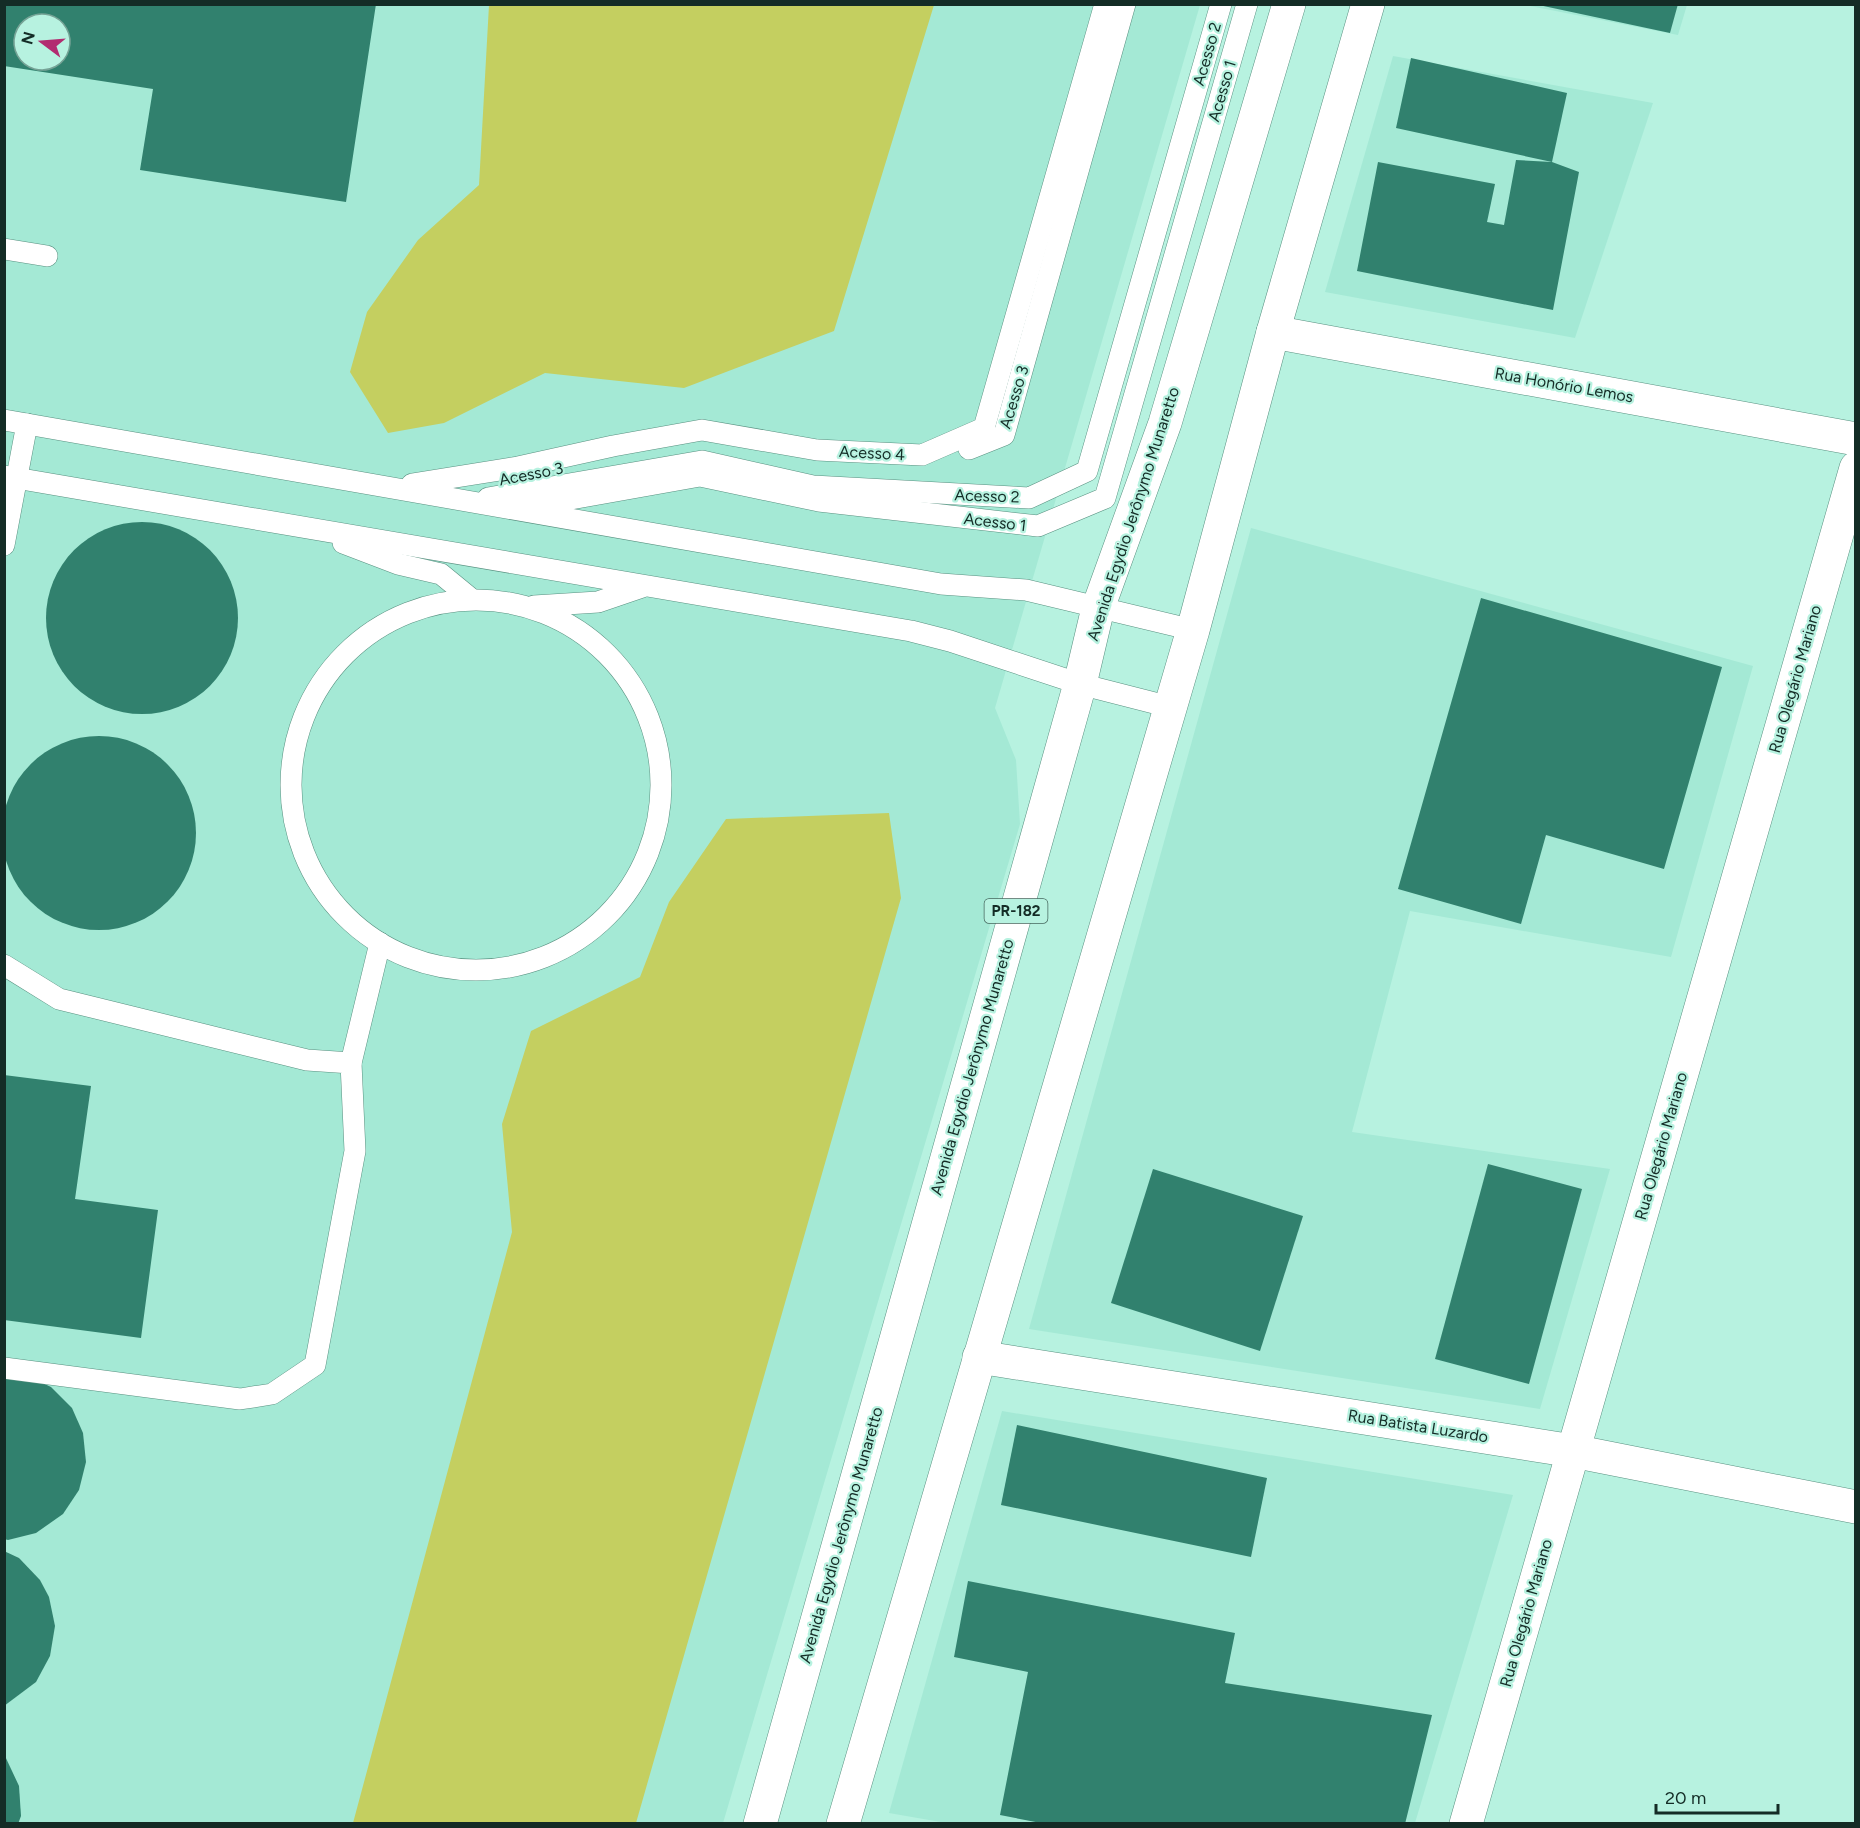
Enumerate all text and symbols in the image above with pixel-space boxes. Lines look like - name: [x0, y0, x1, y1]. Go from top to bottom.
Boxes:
- north arrow: [12, 12, 72, 72]
- street label: Acesso 2: [1189, 20, 1225, 88]
- text: N: [17, 29, 39, 47]
- street label: Acesso 1: [1204, 58, 1240, 124]
- street label: Acesso 3: [995, 363, 1033, 431]
- street label: Rua Honório Lemos: [1493, 363, 1635, 407]
- street label: Avenida Egydio Jerônymo Munaretto: [1083, 385, 1183, 643]
- street label: Acesso 4: [838, 442, 906, 464]
- street label: Acesso 3: [497, 458, 565, 490]
- street label: Acesso 2: [954, 485, 1020, 507]
- street label: Acesso 1: [963, 509, 1027, 535]
- street label: Rua Olegário Mariano: [1765, 603, 1825, 755]
- road number: PR-182: [984, 899, 1048, 923]
- street label: Avenida Egydio Jerônymo Munaretto: [926, 937, 1018, 1197]
- street label: Rua Olegário Mariano: [1631, 1070, 1691, 1222]
- street label: Avenida Egydio Jerônymo Munaretto: [795, 1405, 887, 1665]
- street label: Rua Batista Luzardo: [1347, 1406, 1489, 1446]
- street label: Rua Olegário Mariano: [1496, 1537, 1556, 1689]
- scale bar: [1656, 1777, 1778, 1815]
- text: 20 m: [1665, 1787, 1706, 1809]

